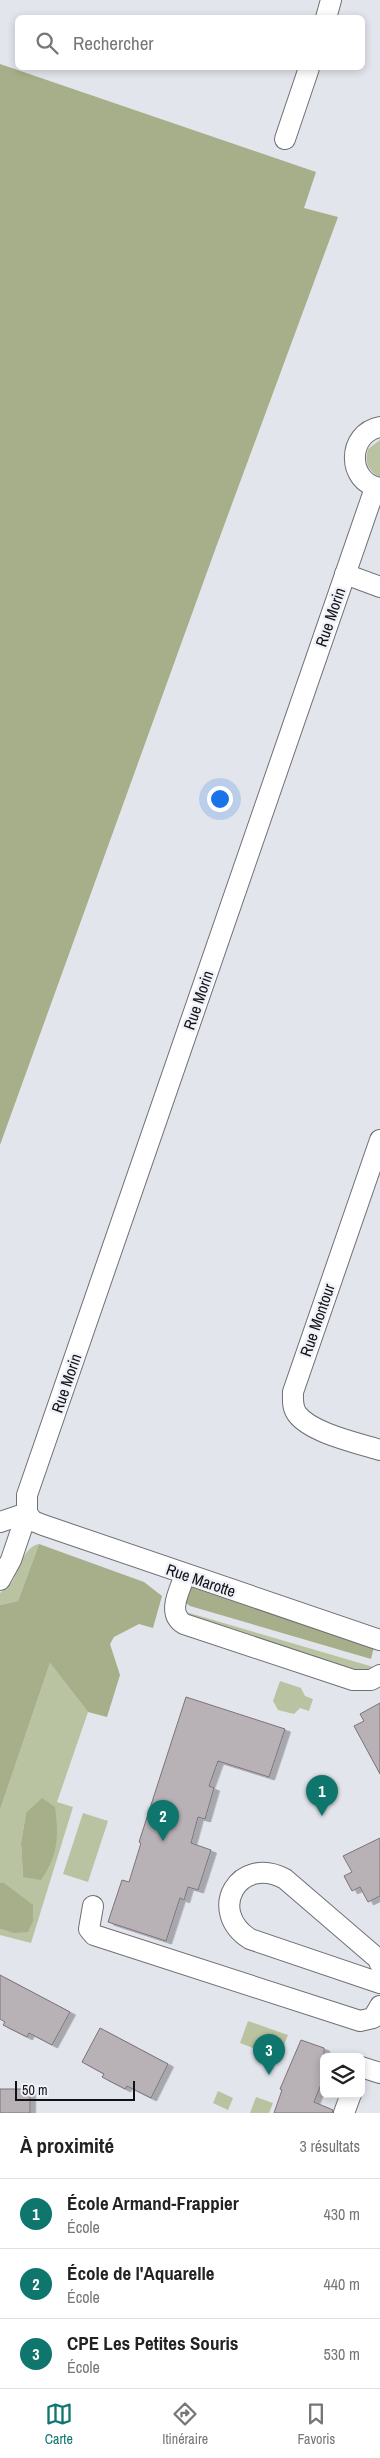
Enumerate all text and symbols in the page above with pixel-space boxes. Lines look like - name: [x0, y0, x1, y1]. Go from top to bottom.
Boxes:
- search box: [15, 15, 365, 70]
- icon: search: [33, 29, 61, 57]
- text: Rechercher: [73, 30, 154, 56]
- street label: Rue Morin: [310, 584, 350, 650]
- your location: [207, 786, 233, 812]
- street label: Rue Morin: [178, 967, 218, 1033]
- street label: Rue Montour: [294, 1280, 340, 1359]
- street label: Rue Morin: [46, 1350, 86, 1416]
- street label: Rue Marotte: [163, 1558, 239, 1602]
- pin: 1: [306, 1775, 338, 1816]
- pin: 2: [147, 1800, 179, 1841]
- pin: 3: [253, 2034, 285, 2075]
- map controls: [320, 2053, 365, 2098]
- button: layers: [320, 2053, 365, 2098]
- scale bar: [15, 2078, 135, 2101]
- text: 50 m: [22, 2081, 48, 2099]
- text: À proximité: [20, 2131, 114, 2160]
- text: 3 résultats: [299, 2135, 360, 2157]
- text: École Armand-Frappier: [67, 2190, 239, 2216]
- text: 1: [32, 2203, 40, 2225]
- text: 430 m: [324, 2203, 360, 2225]
- text: École: [67, 2216, 100, 2238]
- text: École de l'Aquarelle: [67, 2260, 214, 2286]
- text: 2: [32, 2273, 40, 2295]
- text: 440 m: [324, 2273, 360, 2295]
- text: École: [67, 2286, 100, 2308]
- text: CPE Les Petites Souris: [67, 2330, 238, 2356]
- text: 3: [32, 2343, 40, 2365]
- text: 530 m: [324, 2343, 360, 2365]
- text: École: [67, 2356, 100, 2378]
- tab: Carte: [45, 2400, 73, 2448]
- tab: Itinéraire: [162, 2400, 208, 2448]
- tab: Favoris: [298, 2400, 335, 2448]

